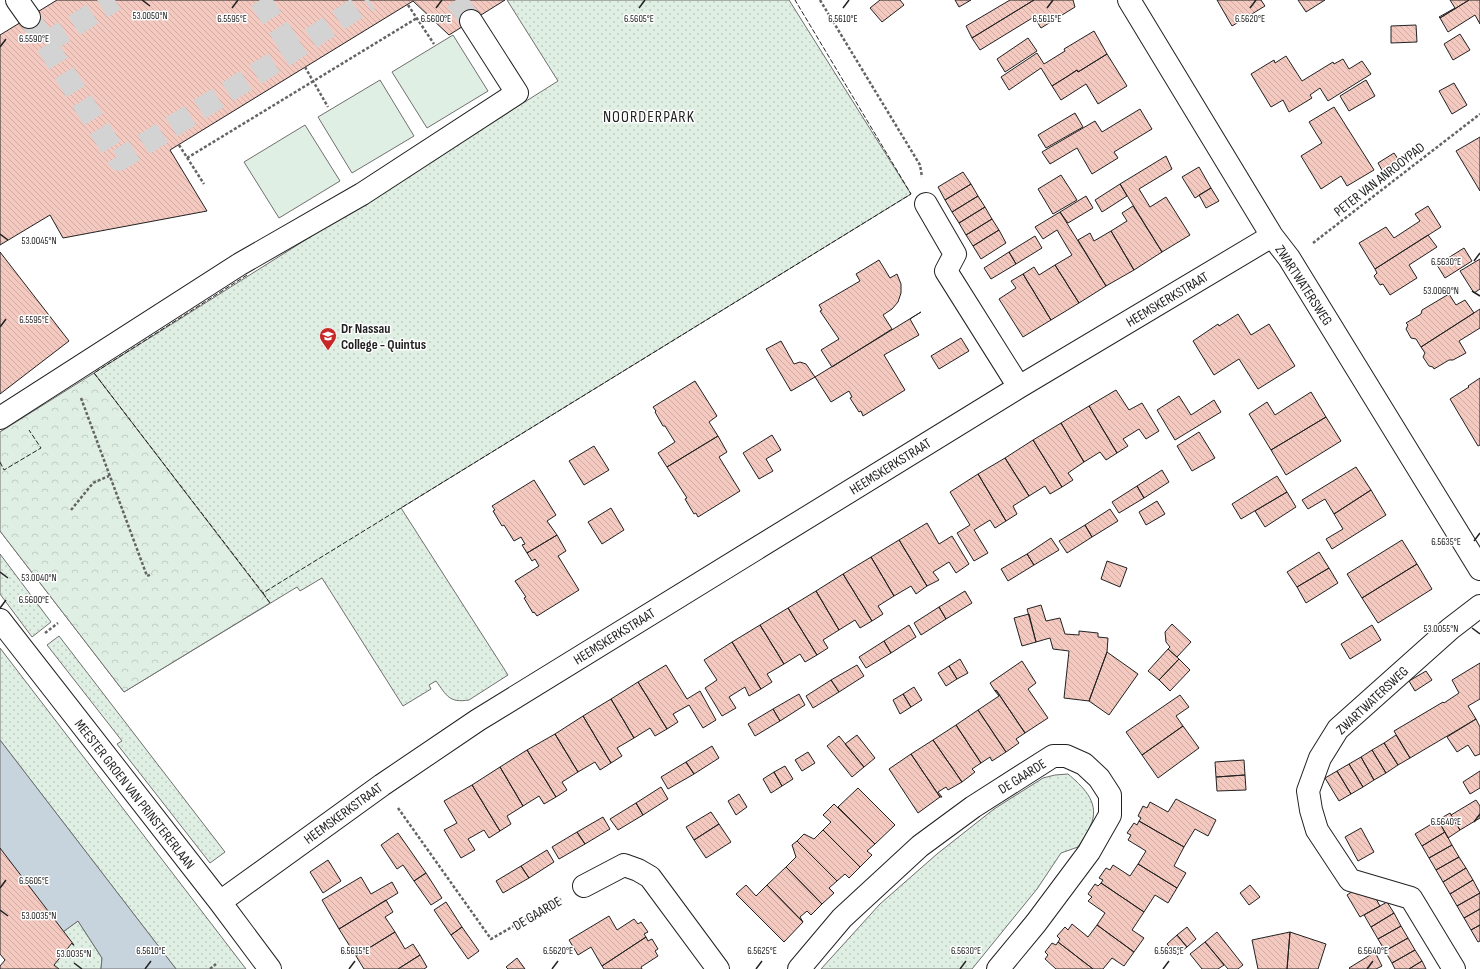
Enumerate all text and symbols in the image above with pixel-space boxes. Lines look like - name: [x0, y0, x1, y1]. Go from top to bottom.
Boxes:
- text: 53.0050°N: [132, 10, 168, 22]
- text: 6.5595°E: [217, 13, 247, 25]
- text: 6.5600°E: [421, 13, 451, 25]
- text: 6.5605°E: [624, 13, 654, 25]
- text: 6.5610°E: [828, 13, 858, 25]
- text: 6.5615°E: [1033, 13, 1062, 25]
- text: 6.5620°E: [1235, 13, 1265, 25]
- text: 6.5590°E: [19, 33, 49, 45]
- district label: NOORDERPARK: [603, 108, 695, 127]
- street label: PETER VAN ANROOYPAD: [1331, 139, 1428, 220]
- text: 53.0045°N: [22, 235, 57, 247]
- street label: ZWARTWATERSWEG: [1271, 242, 1336, 329]
- text: 6.5630°E: [1431, 256, 1461, 268]
- street label: HEEMSKERKSTRAAT: [1123, 268, 1212, 331]
- text: 53.0060°N: [1423, 285, 1459, 297]
- text: 6.5595°E: [19, 314, 49, 326]
- place label: Dr Nassau College - Quintus: [341, 320, 426, 353]
- school or university icon: Dr Nassau College - Quintus: [318, 326, 338, 351]
- street label: HEEMSKERKSTRAAT: [846, 434, 934, 498]
- text: 6.5635°E: [1431, 536, 1461, 548]
- text: 53.0040°N: [21, 572, 57, 584]
- text: 6.5600°E: [19, 594, 49, 606]
- street label: HEEMSKERKSTRAAT: [570, 604, 658, 668]
- text: 53.0055°N: [1424, 623, 1458, 635]
- street label: ZWARTWATERSWEG: [1333, 663, 1412, 738]
- street label: MEESTER GROEN VAN PRINSTERERLAAN: [71, 716, 198, 873]
- street label: DE GAARDE: [995, 755, 1050, 798]
- street label: HEEMSKERKSTRAAT: [301, 779, 386, 848]
- text: 6.5640°E: [1431, 816, 1461, 828]
- text: 6.5605°E: [19, 875, 49, 887]
- street label: DE GAARDE: [510, 893, 565, 934]
- text: 53.0035°N: [22, 910, 56, 922]
- text: 6.5610°E: [136, 945, 166, 957]
- text: 6.5615°E: [341, 945, 370, 957]
- text: 6.5620°E: [543, 945, 573, 957]
- text: 6.5625°E: [747, 945, 777, 957]
- text: 6.5630°E: [951, 945, 981, 957]
- text: 6.5635°E: [1154, 945, 1184, 957]
- text: 6.5640°E: [1358, 945, 1388, 957]
- text: 53.0035°N: [57, 948, 91, 960]

